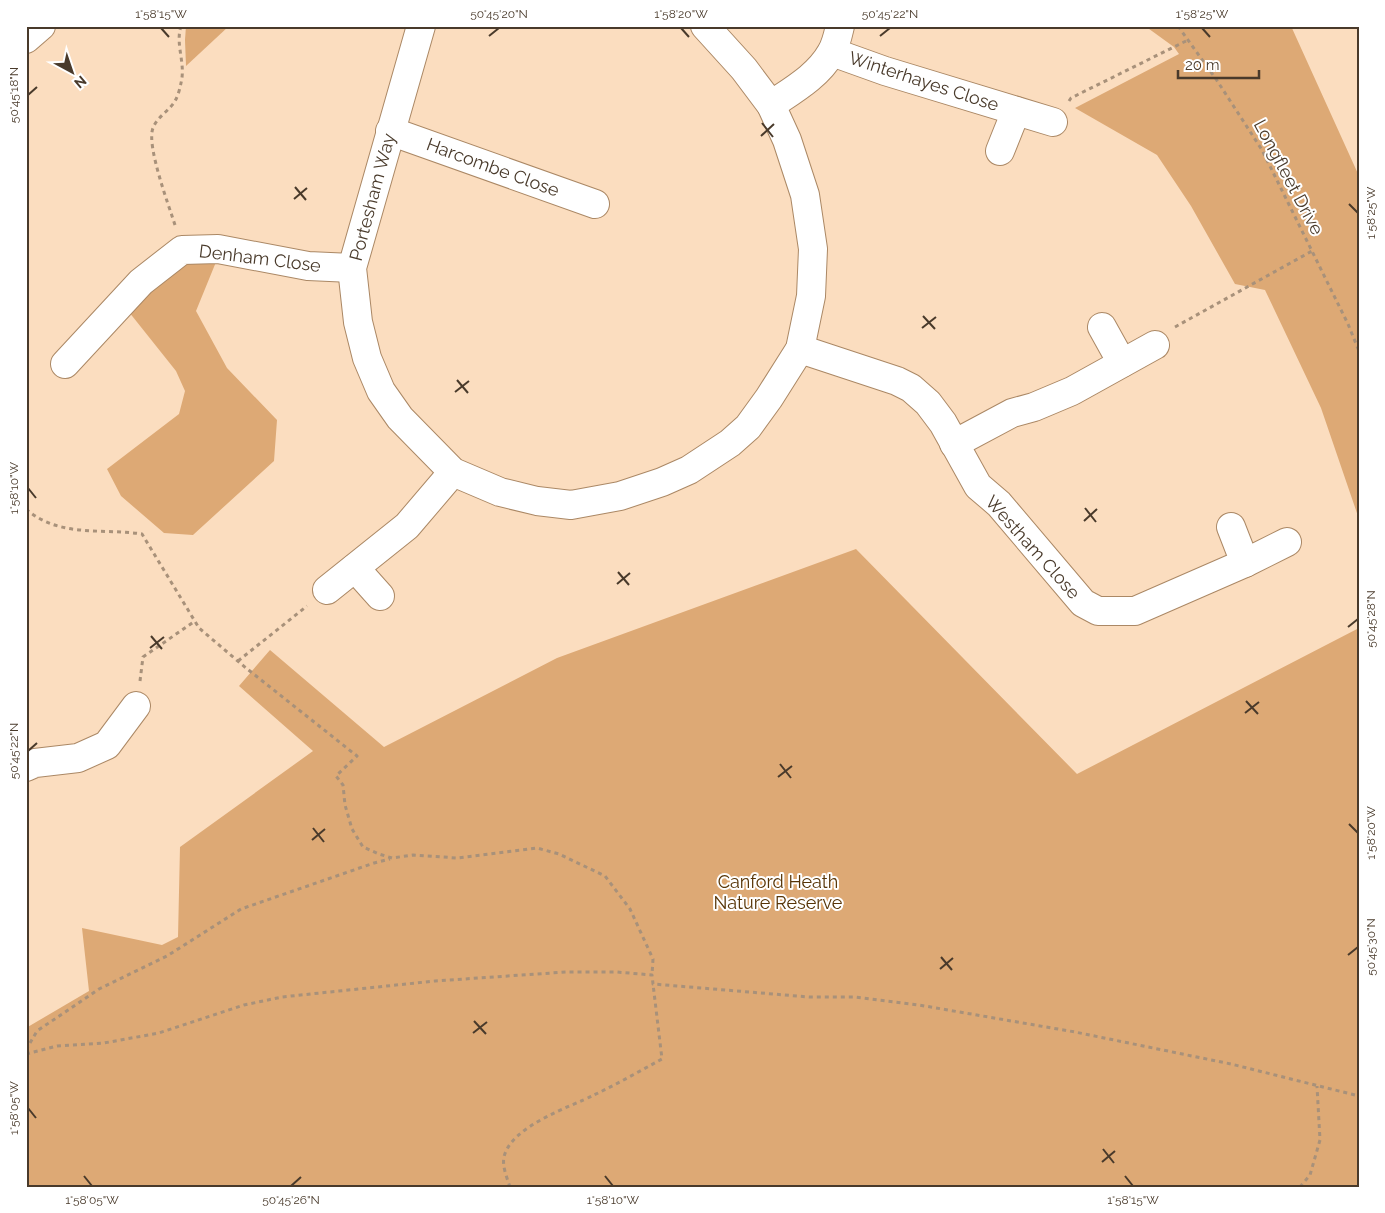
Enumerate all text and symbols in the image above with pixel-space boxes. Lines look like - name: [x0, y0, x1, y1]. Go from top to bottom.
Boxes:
- text: 1°58'15"W: [135, 7, 187, 21]
- text: 50°45'20"N: [470, 7, 528, 21]
- text: 1°58'20"W: [654, 7, 708, 21]
- text: 50°45'22"N: [862, 7, 918, 21]
- text: 1°58'25"W: [1176, 7, 1229, 21]
- street label: Winterhayes Close: [846, 47, 1002, 115]
- north arrow: [48, 48, 98, 98]
- scale bar: [1178, 48, 1259, 80]
- text: 20 m: [1185, 56, 1220, 74]
- text: 50°45'18"N: [7, 67, 21, 123]
- text: N: [71, 72, 90, 92]
- street label: Longfleet Drive: [1250, 116, 1328, 239]
- street label: Portesham Way: [345, 131, 399, 263]
- street label: Harcombe Close: [424, 133, 563, 201]
- text: 1°58'25"W: [1364, 186, 1378, 239]
- street label: Denham Close: [198, 240, 323, 276]
- text: 1°58'10"W: [7, 461, 21, 514]
- street label: Westham Close: [981, 491, 1085, 603]
- text: 50°45'28"N: [1364, 590, 1378, 648]
- text: 50°45'22"N: [7, 723, 21, 779]
- text: 1°58'20"W: [1364, 806, 1378, 860]
- park label: Canford Heath Nature Reserve: [714, 871, 843, 913]
- text: 50°45'30"N: [1364, 918, 1378, 976]
- text: 1°58'05"W: [7, 1081, 21, 1135]
- text: 1°58'05"W: [65, 1193, 119, 1207]
- text: 50°45'26"N: [262, 1193, 320, 1207]
- text: 1°58'10"W: [587, 1193, 640, 1207]
- text: 1°58'15"W: [1107, 1193, 1159, 1207]

